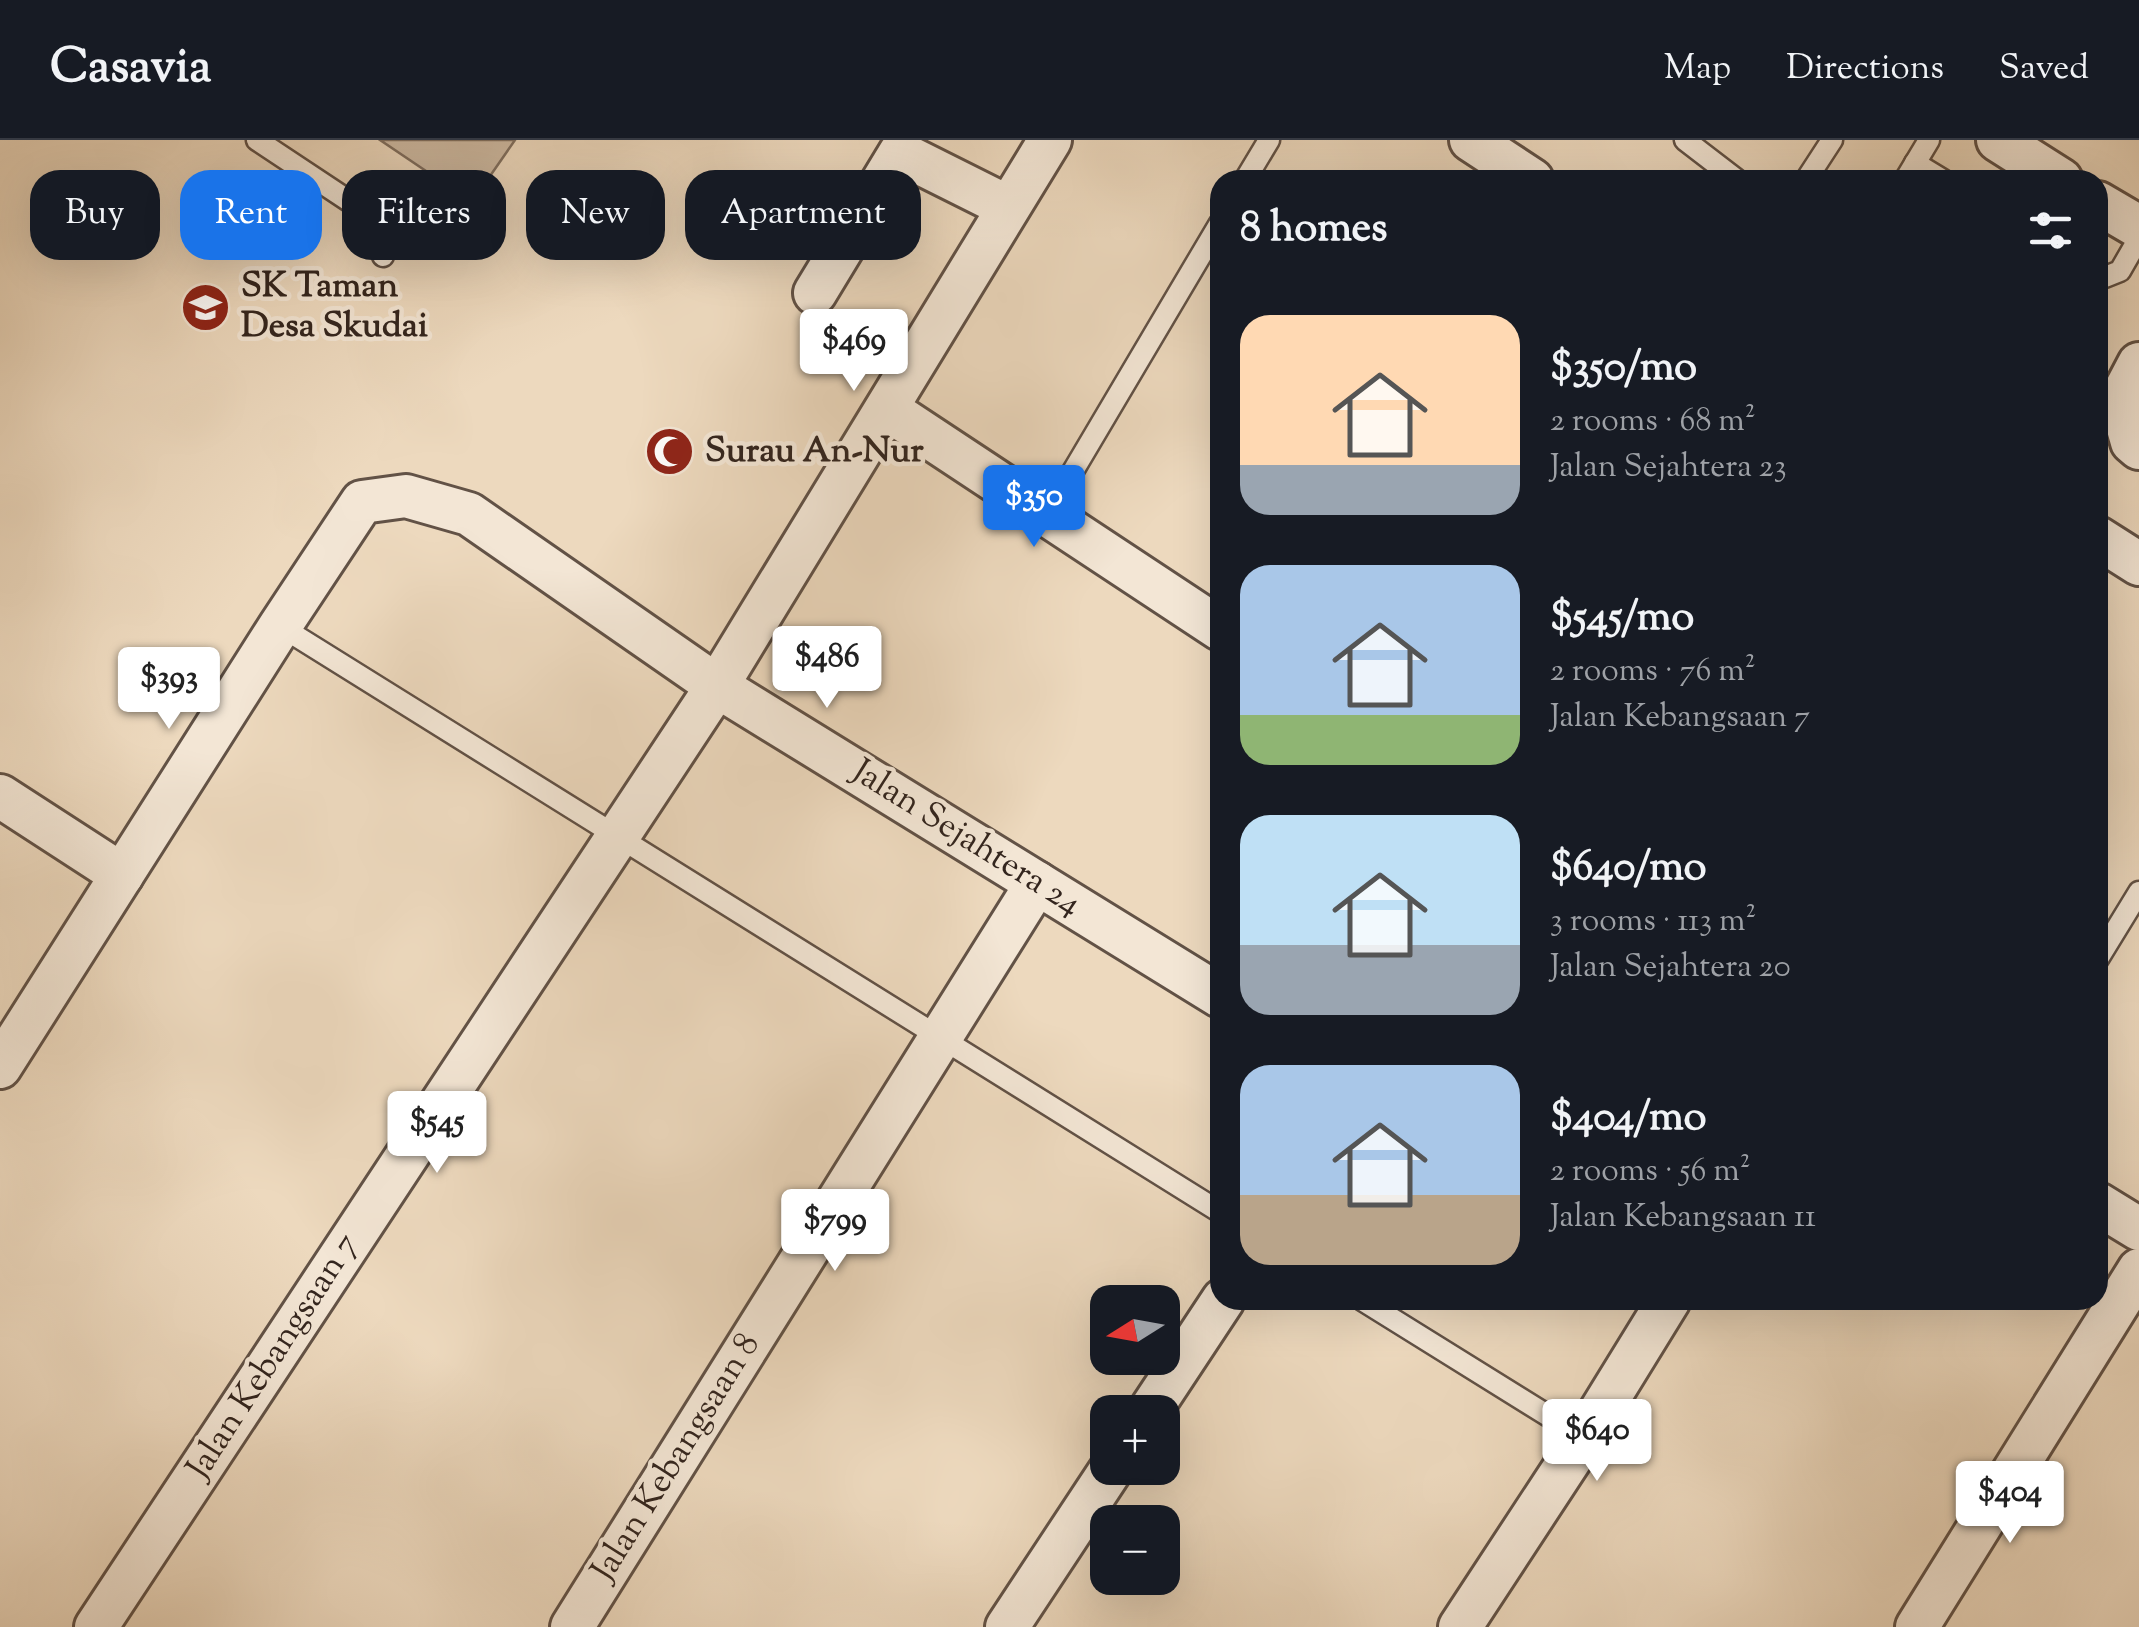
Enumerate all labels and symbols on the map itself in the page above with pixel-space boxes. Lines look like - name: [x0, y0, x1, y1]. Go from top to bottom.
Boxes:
- place label: SK Taman Desa Skudai: [241, 262, 428, 353]
- school or university icon: SK Taman Desa Skudai: [180, 281, 232, 333]
- pin: $469: [795, 309, 913, 394]
- mosque icon: Surau An-Nur: [644, 426, 696, 478]
- place label: Surau An-Nur: [705, 427, 924, 478]
- pin: $350: [975, 465, 1093, 550]
- pin: $486: [768, 626, 886, 711]
- pin: $393: [110, 647, 228, 732]
- street label: Jalan Sejahtera 24: [840, 747, 1091, 930]
- pin: $545: [378, 1091, 496, 1176]
- pin: $799: [776, 1189, 894, 1274]
- street label: Jalan Kebangsaan 7: [174, 1224, 373, 1492]
- north arrow: [1090, 1285, 1180, 1375]
- street label: Jalan Kebangsaan 8: [579, 1324, 774, 1594]
- pin: $640: [1538, 1399, 1656, 1484]
- pin: $404: [1951, 1461, 2069, 1546]

